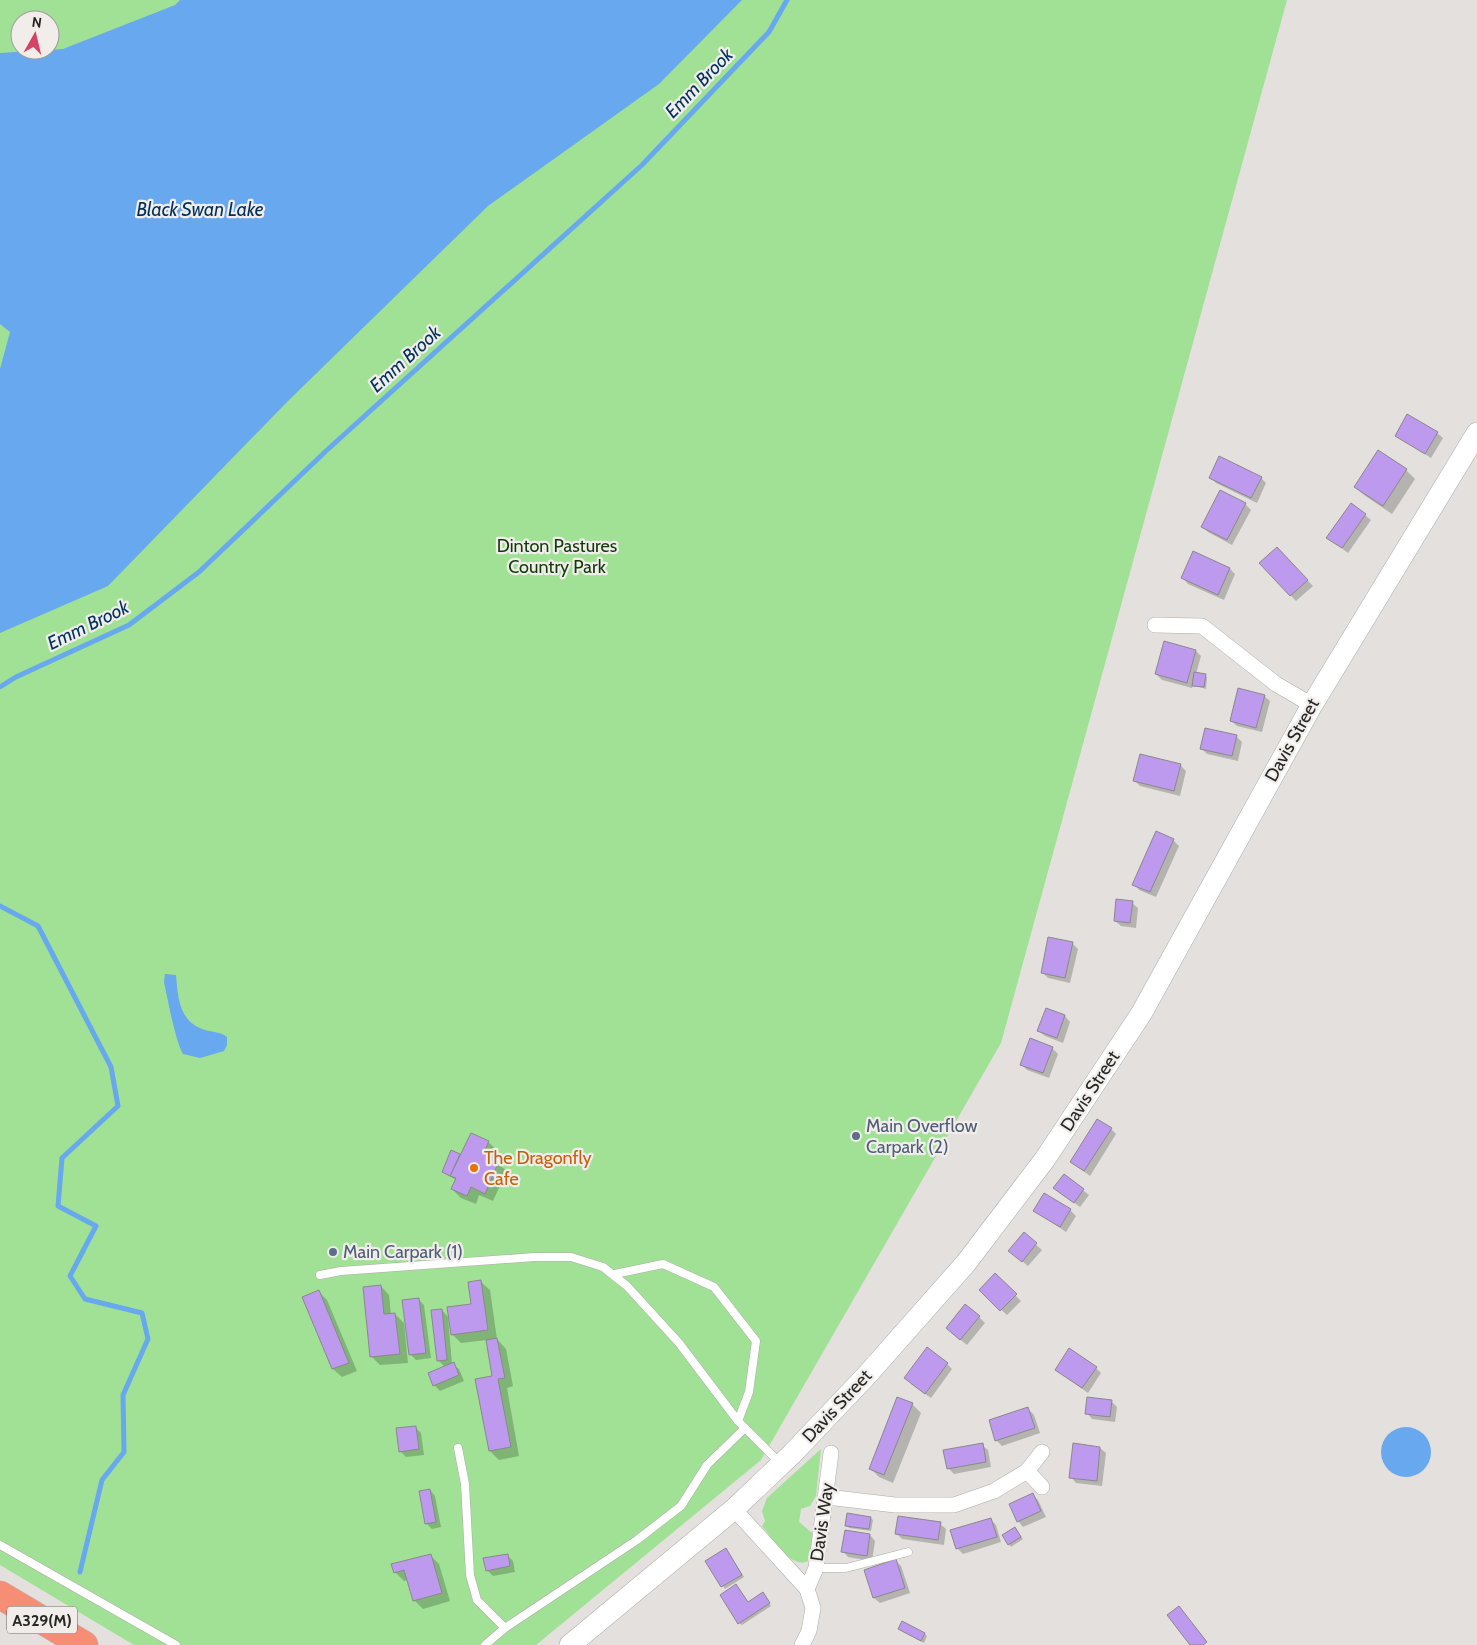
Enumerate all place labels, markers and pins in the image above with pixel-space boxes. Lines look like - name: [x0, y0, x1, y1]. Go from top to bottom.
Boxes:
- place label: Main Overflow Carpark (2): [866, 1115, 978, 1158]
- marker: Main Overflow Carpark (2): [850, 1130, 862, 1142]
- place label: The Dragonfly Cafe: [484, 1147, 592, 1190]
- marker: The Dragonfly Cafe: [468, 1162, 480, 1174]
- place label: Main Carpark (1): [343, 1241, 463, 1263]
- marker: Main Carpark (1): [327, 1246, 339, 1258]

